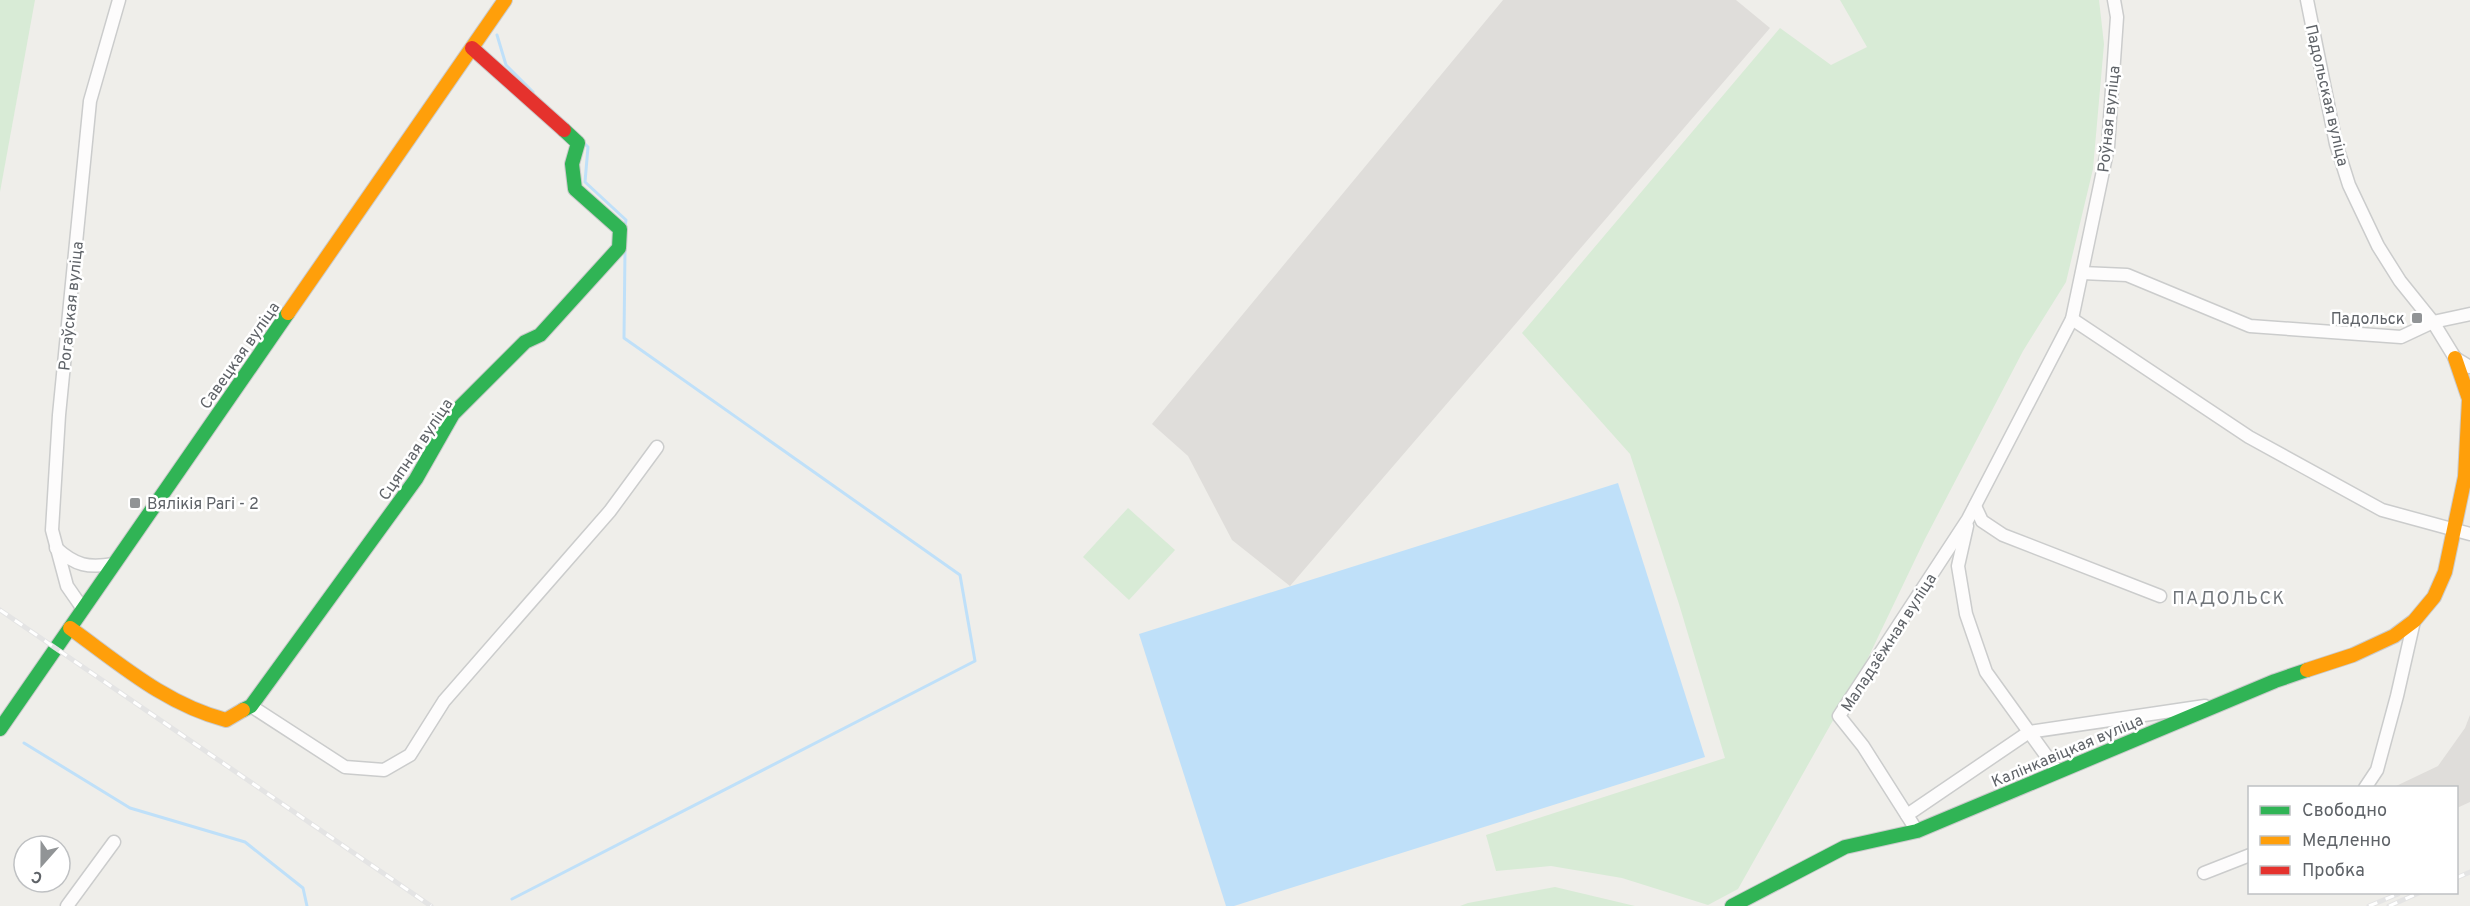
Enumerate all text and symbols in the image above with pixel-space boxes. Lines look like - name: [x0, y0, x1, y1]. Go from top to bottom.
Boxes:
- street label: Падольская вуліца: [2300, 23, 2352, 168]
- street label: Роўная вуліца: [2094, 65, 2126, 174]
- street label: Рогаўская вуліца: [55, 240, 89, 372]
- street label: Савецкая вуліца: [196, 299, 285, 414]
- place label: Падольск: [2331, 310, 2405, 330]
- marker: Падольск: [2410, 311, 2424, 325]
- street label: Сцяпная вуліца: [375, 395, 458, 505]
- place label: Вялікія Рагі - 2: [147, 495, 259, 515]
- marker: Вялікія Рагі - 2: [128, 496, 142, 510]
- street label: Маладзёжная вуліца: [1837, 570, 1942, 716]
- district label: ПАДОЛЬСК: [2172, 588, 2286, 611]
- street label: Калінкавіцкая вуліца: [1989, 711, 2147, 793]
- legend: [2248, 786, 2458, 894]
- text: Свободно: [2302, 800, 2387, 823]
- text: Медленно: [2302, 830, 2391, 853]
- north arrow: [12, 834, 72, 894]
- text: Пробка: [2302, 860, 2365, 883]
- text: С: [29, 865, 46, 887]

